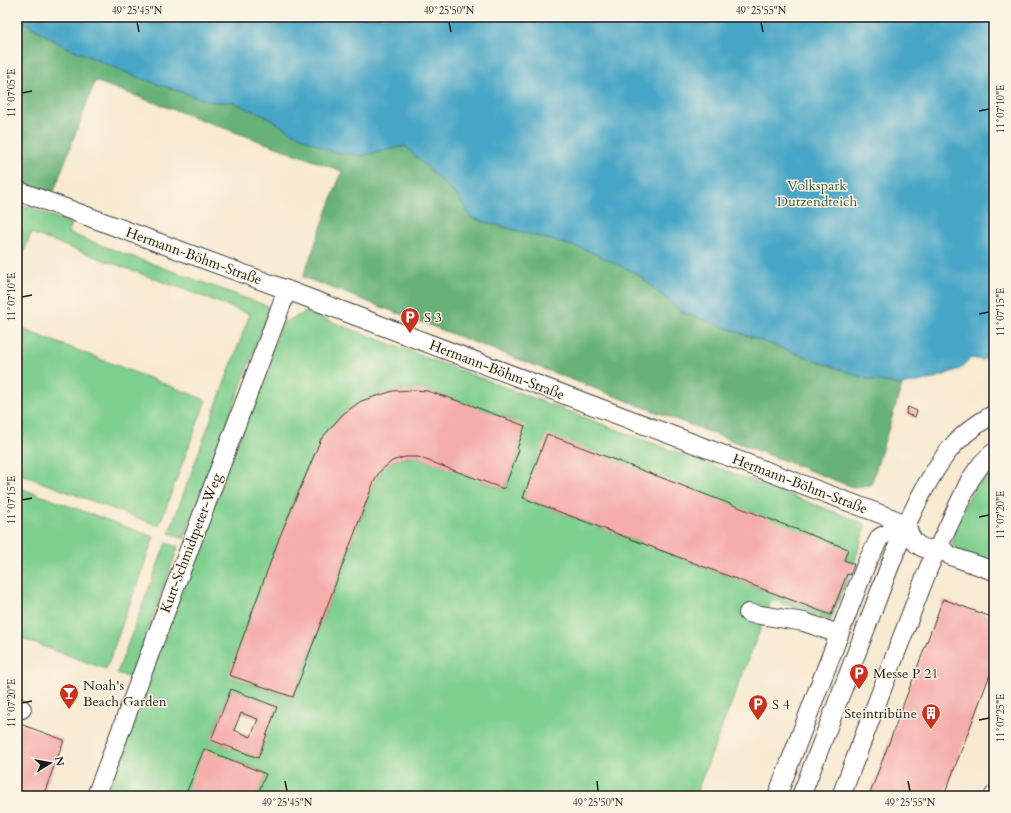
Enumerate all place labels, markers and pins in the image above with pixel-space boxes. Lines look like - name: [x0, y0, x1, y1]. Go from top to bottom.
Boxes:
- parking icon: S 3: [399, 306, 421, 334]
- place label: S 3: [424, 308, 442, 327]
- parking icon: Messe P 21: [848, 662, 870, 690]
- place label: Messe P 21: [873, 664, 938, 683]
- place label: Noah's Beach Garden: [83, 676, 167, 711]
- bar icon: Noah's Beach Garden: [58, 682, 80, 710]
- parking icon: S 4: [747, 693, 769, 721]
- place label: S 4: [772, 695, 790, 714]
- building icon: Steintribüne: [920, 702, 942, 730]
- place label: Steintribüne: [844, 704, 917, 723]

